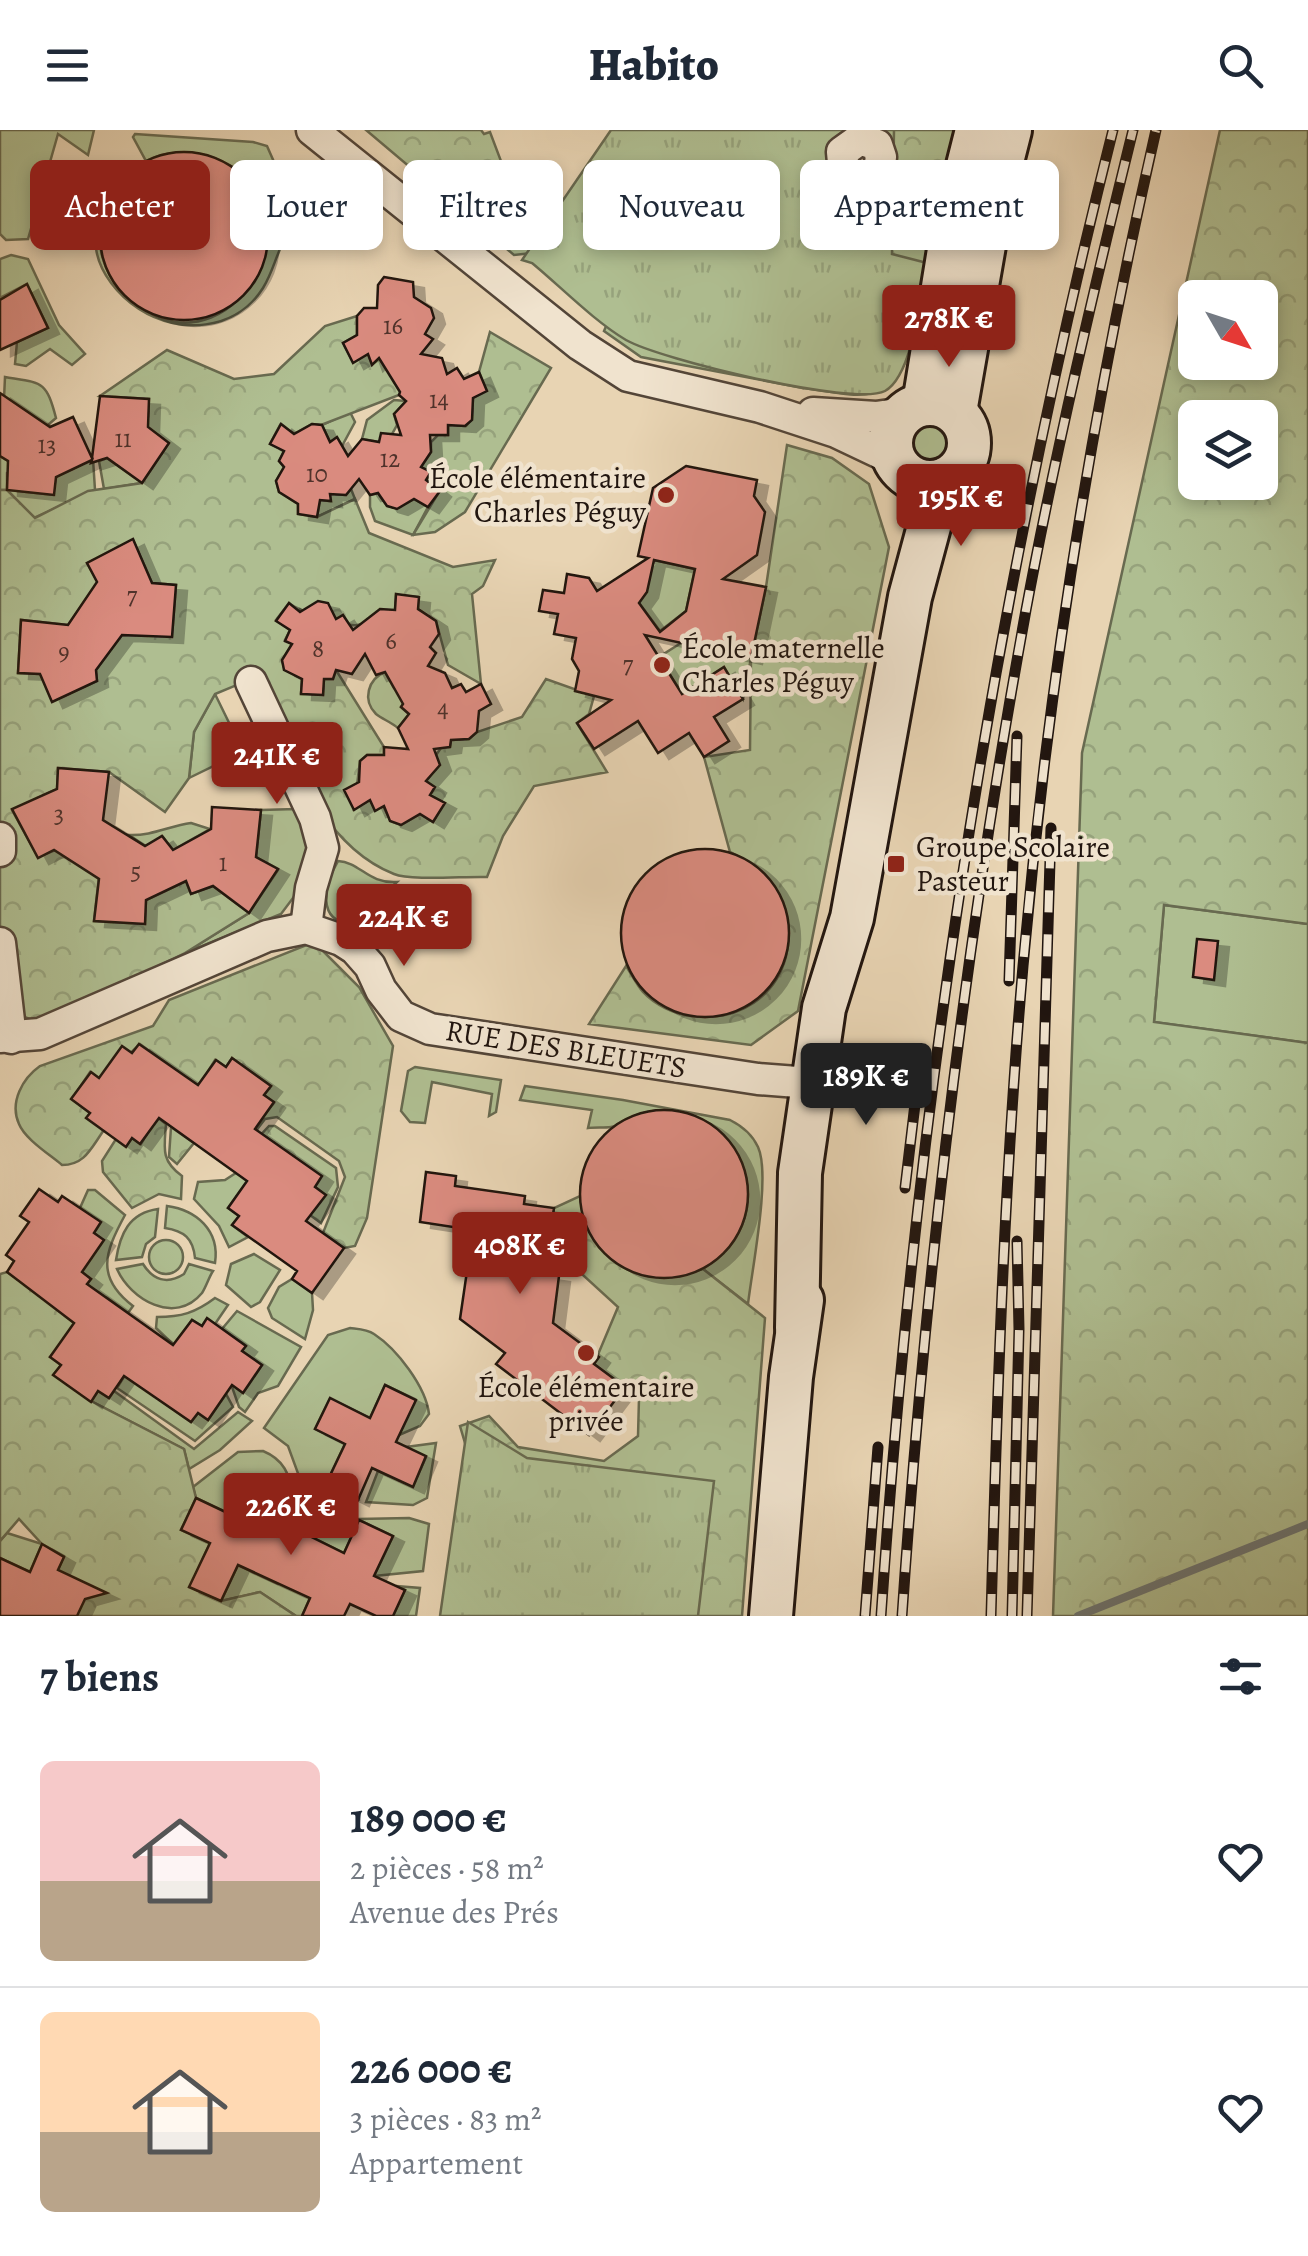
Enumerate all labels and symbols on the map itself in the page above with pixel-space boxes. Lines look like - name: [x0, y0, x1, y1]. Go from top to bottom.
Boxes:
- north arrow: [1178, 280, 1278, 380]
- pin: 278K €: [868, 285, 1030, 370]
- house number: 16: [383, 309, 403, 343]
- house number: 14: [429, 383, 449, 417]
- house number: 11: [114, 422, 132, 456]
- house number: 13: [38, 428, 56, 462]
- house number: 12: [380, 442, 400, 476]
- house number: 10: [306, 457, 328, 491]
- place label: École élémentaire Charles Péguy: [429, 458, 647, 532]
- pin: 195K €: [880, 464, 1042, 549]
- marker: École élémentaire Charles Péguy: [655, 484, 677, 506]
- house number: 7: [127, 579, 138, 613]
- house number: 6: [385, 624, 397, 658]
- place label: École maternelle Charles Péguy: [682, 628, 885, 702]
- house number: 8: [312, 632, 324, 666]
- house number: 9: [58, 635, 70, 669]
- house number: 7: [623, 648, 634, 682]
- marker: École maternelle Charles Péguy: [651, 654, 673, 676]
- house number: 4: [437, 692, 449, 726]
- pin: 241K €: [196, 722, 358, 807]
- house number: 3: [54, 797, 64, 831]
- place label: Groupe Scolaire Pasteur: [916, 827, 1110, 901]
- house number: 1: [219, 846, 227, 880]
- marker: Groupe Scolaire Pasteur: [885, 853, 907, 875]
- house number: 5: [131, 854, 141, 888]
- pin: 224K €: [323, 884, 485, 969]
- street label: RUE DES BLEUETS: [443, 1010, 689, 1088]
- pin: 189K €: [785, 1043, 947, 1128]
- pin: 408K €: [439, 1212, 601, 1297]
- marker: École élémentaire privée: [575, 1342, 597, 1364]
- place label: École élémentaire privée: [478, 1367, 694, 1441]
- pin: 226K €: [210, 1473, 372, 1558]

